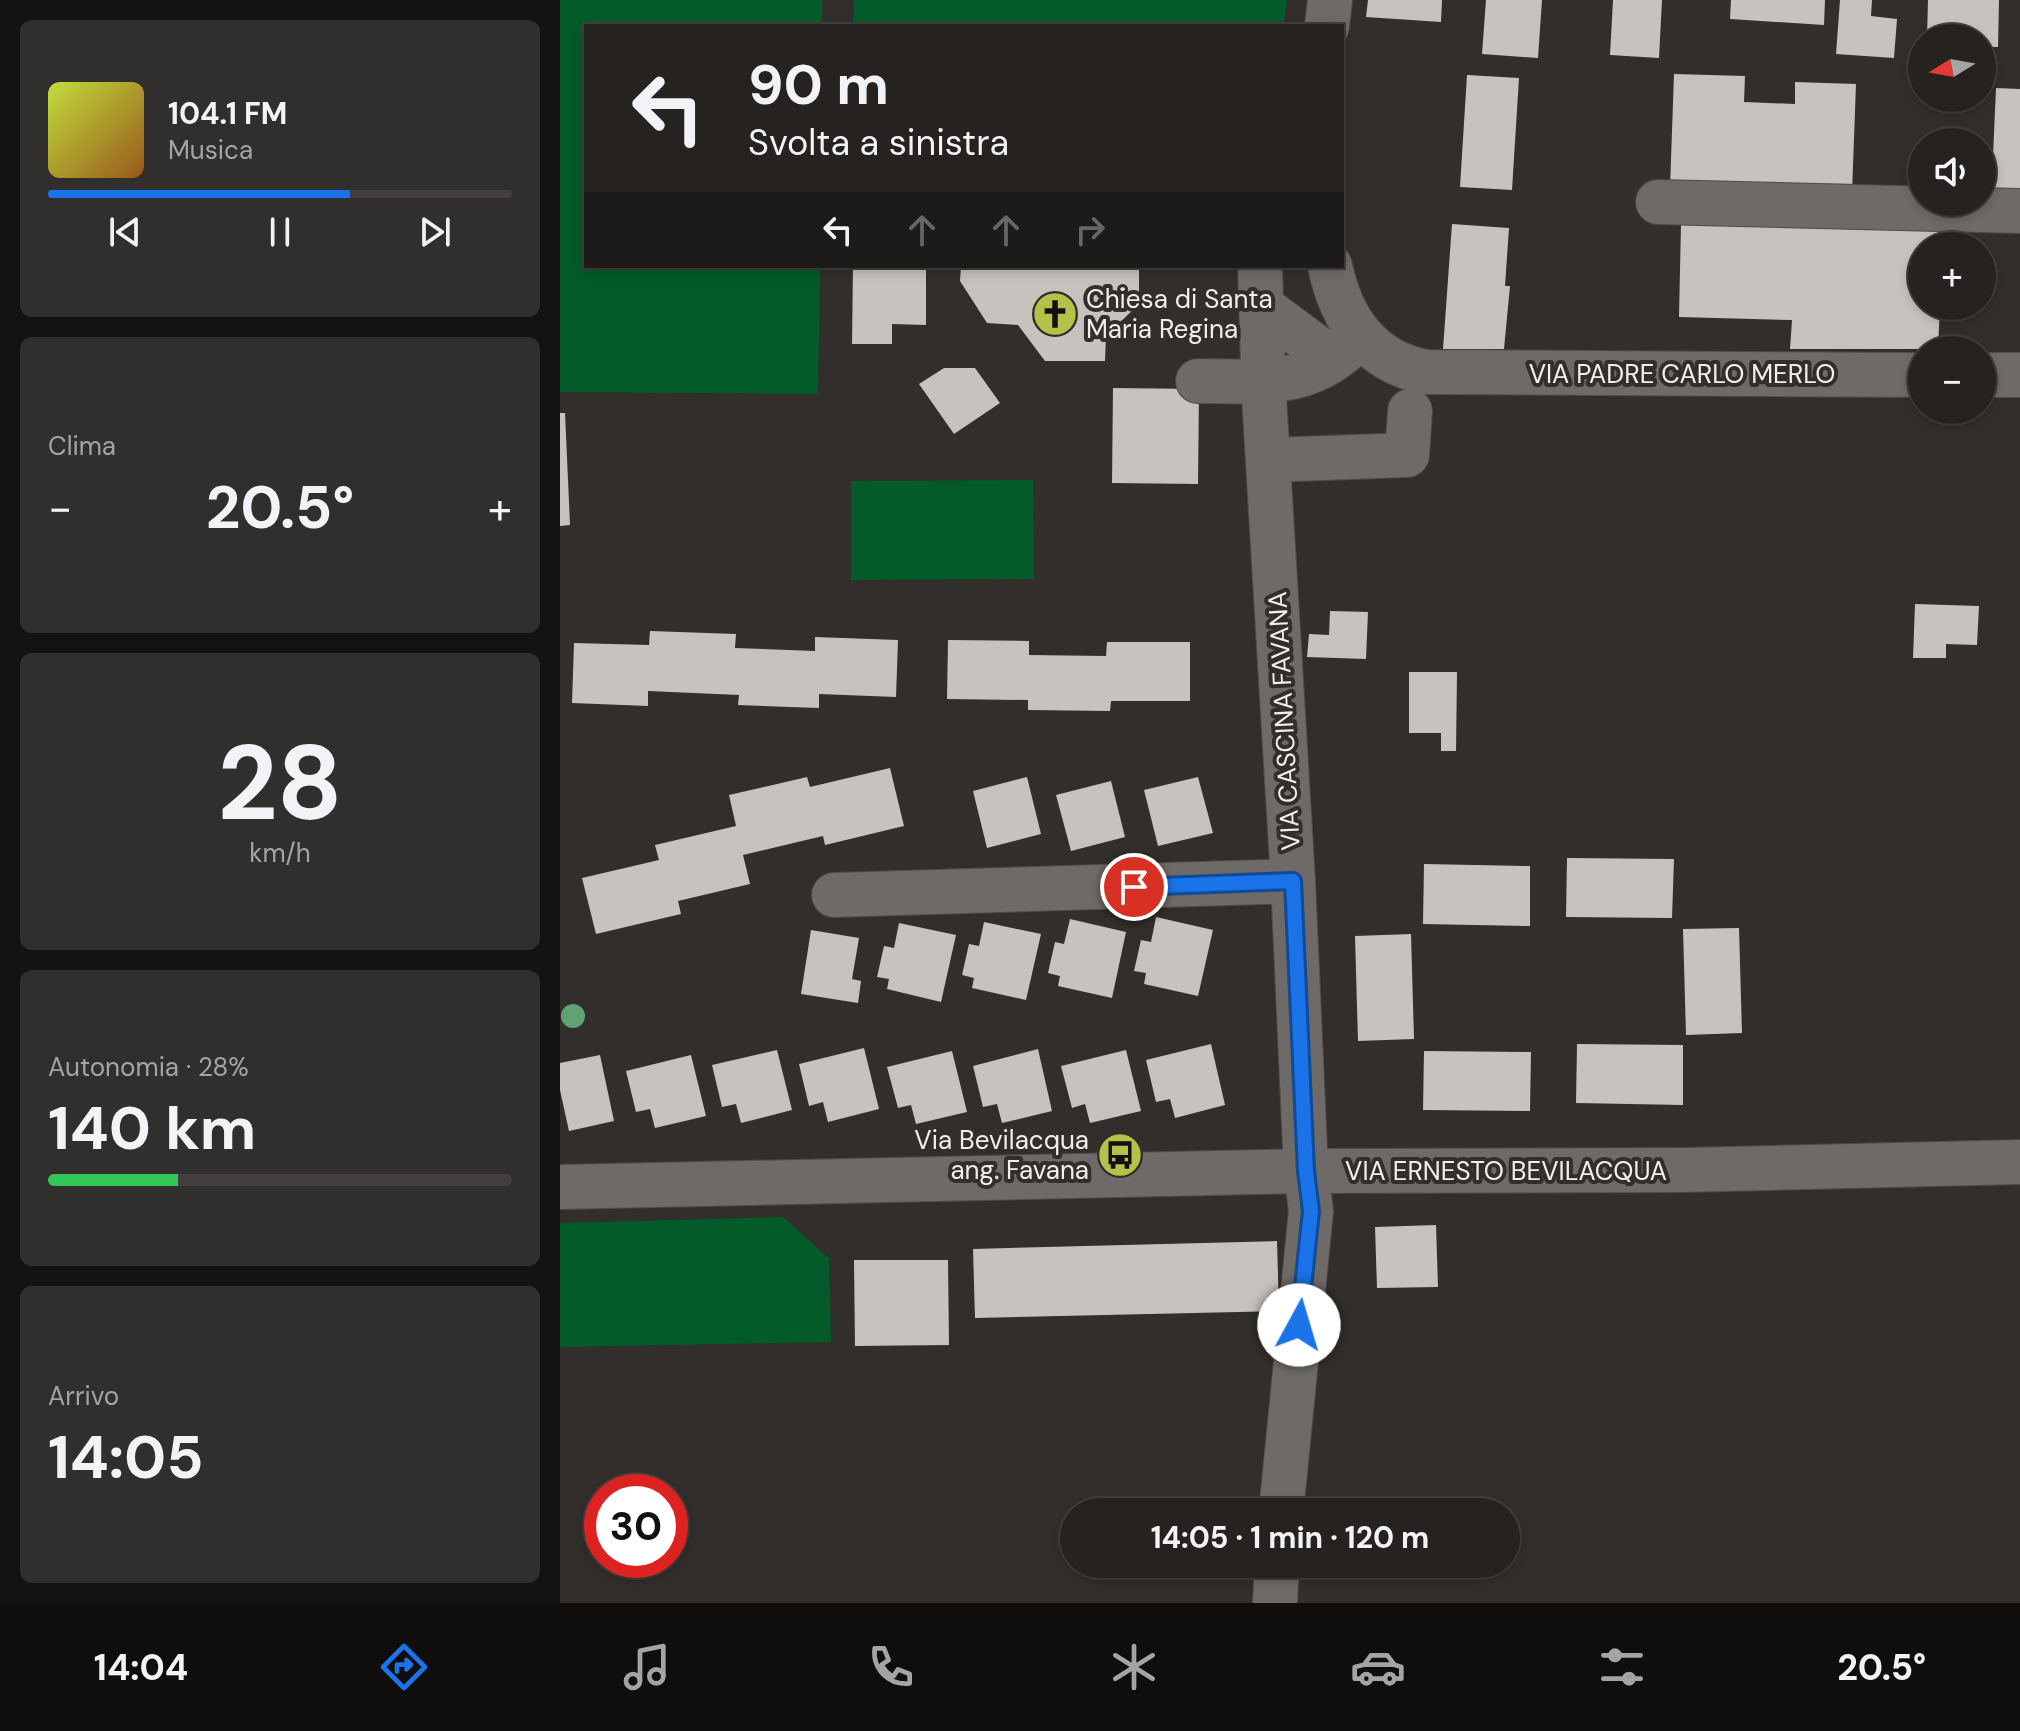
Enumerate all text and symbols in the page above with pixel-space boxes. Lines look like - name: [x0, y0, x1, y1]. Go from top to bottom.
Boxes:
- north arrow: [1908, 24, 1996, 112]
- map controls: [1908, 24, 1996, 424]
- text: 90 m: [748, 48, 889, 121]
- icon: left: [616, 56, 720, 160]
- text: 104.1 FM: [168, 94, 287, 133]
- text: Svolta a sinistra: [748, 119, 1009, 166]
- button: sound: [1908, 128, 1996, 216]
- text: Musica: [168, 133, 253, 167]
- icon: left: [816, 208, 860, 252]
- icon: ahead: [900, 208, 944, 252]
- icon: ahead: [984, 208, 1028, 252]
- icon: right: [1068, 208, 1112, 252]
- icon: previous: [103, 210, 147, 254]
- icon: pause: [258, 210, 302, 254]
- icon: next: [413, 210, 457, 254]
- button: +: [1908, 232, 1996, 320]
- place label: Chiesa di Santa Maria Regina: [1086, 282, 1273, 346]
- church icon: Chiesa di Santa Maria Regina: [1031, 290, 1079, 338]
- button: −: [1908, 336, 1996, 424]
- street label: VIA PADRE CARLO MERLO: [1529, 357, 1835, 391]
- text: Clima: [48, 429, 116, 463]
- text: 20.5°: [206, 468, 354, 547]
- text: −: [48, 479, 72, 537]
- text: +: [488, 479, 512, 537]
- street label: VIA CASCINA FAVANA: [1260, 591, 1308, 851]
- text: 28: [217, 716, 343, 851]
- text: km/h: [249, 836, 311, 870]
- pin: [1100, 853, 1168, 921]
- icon: arrive: [1112, 865, 1156, 909]
- text: Autonomia · 28%: [48, 1050, 249, 1084]
- text: 140 km: [48, 1089, 256, 1168]
- place label: Via Bevilacqua ang. Favana: [914, 1123, 1089, 1187]
- bus stop icon: Via Bevilacqua ang. Favana: [1096, 1131, 1144, 1179]
- street label: VIA ERNESTO BEVILACQUA: [1345, 1154, 1667, 1188]
- position arrow: [1257, 1283, 1341, 1367]
- text: Arrivo: [48, 1379, 119, 1413]
- text: 14:05: [48, 1418, 204, 1497]
- speed limit sign: 30: [584, 1474, 688, 1578]
- text: 14:05 · 1 min · 120 m: [1151, 1518, 1429, 1557]
- icon: directions: [376, 1639, 432, 1695]
- icon: music: [619, 1639, 675, 1695]
- icon: phone: [863, 1639, 919, 1695]
- icon: climate: [1106, 1639, 1162, 1695]
- icon: car: [1350, 1639, 1406, 1695]
- icon: filters: [1594, 1639, 1650, 1695]
- text: 14:04: [94, 1644, 188, 1691]
- text: 20.5°: [1837, 1644, 1926, 1691]

